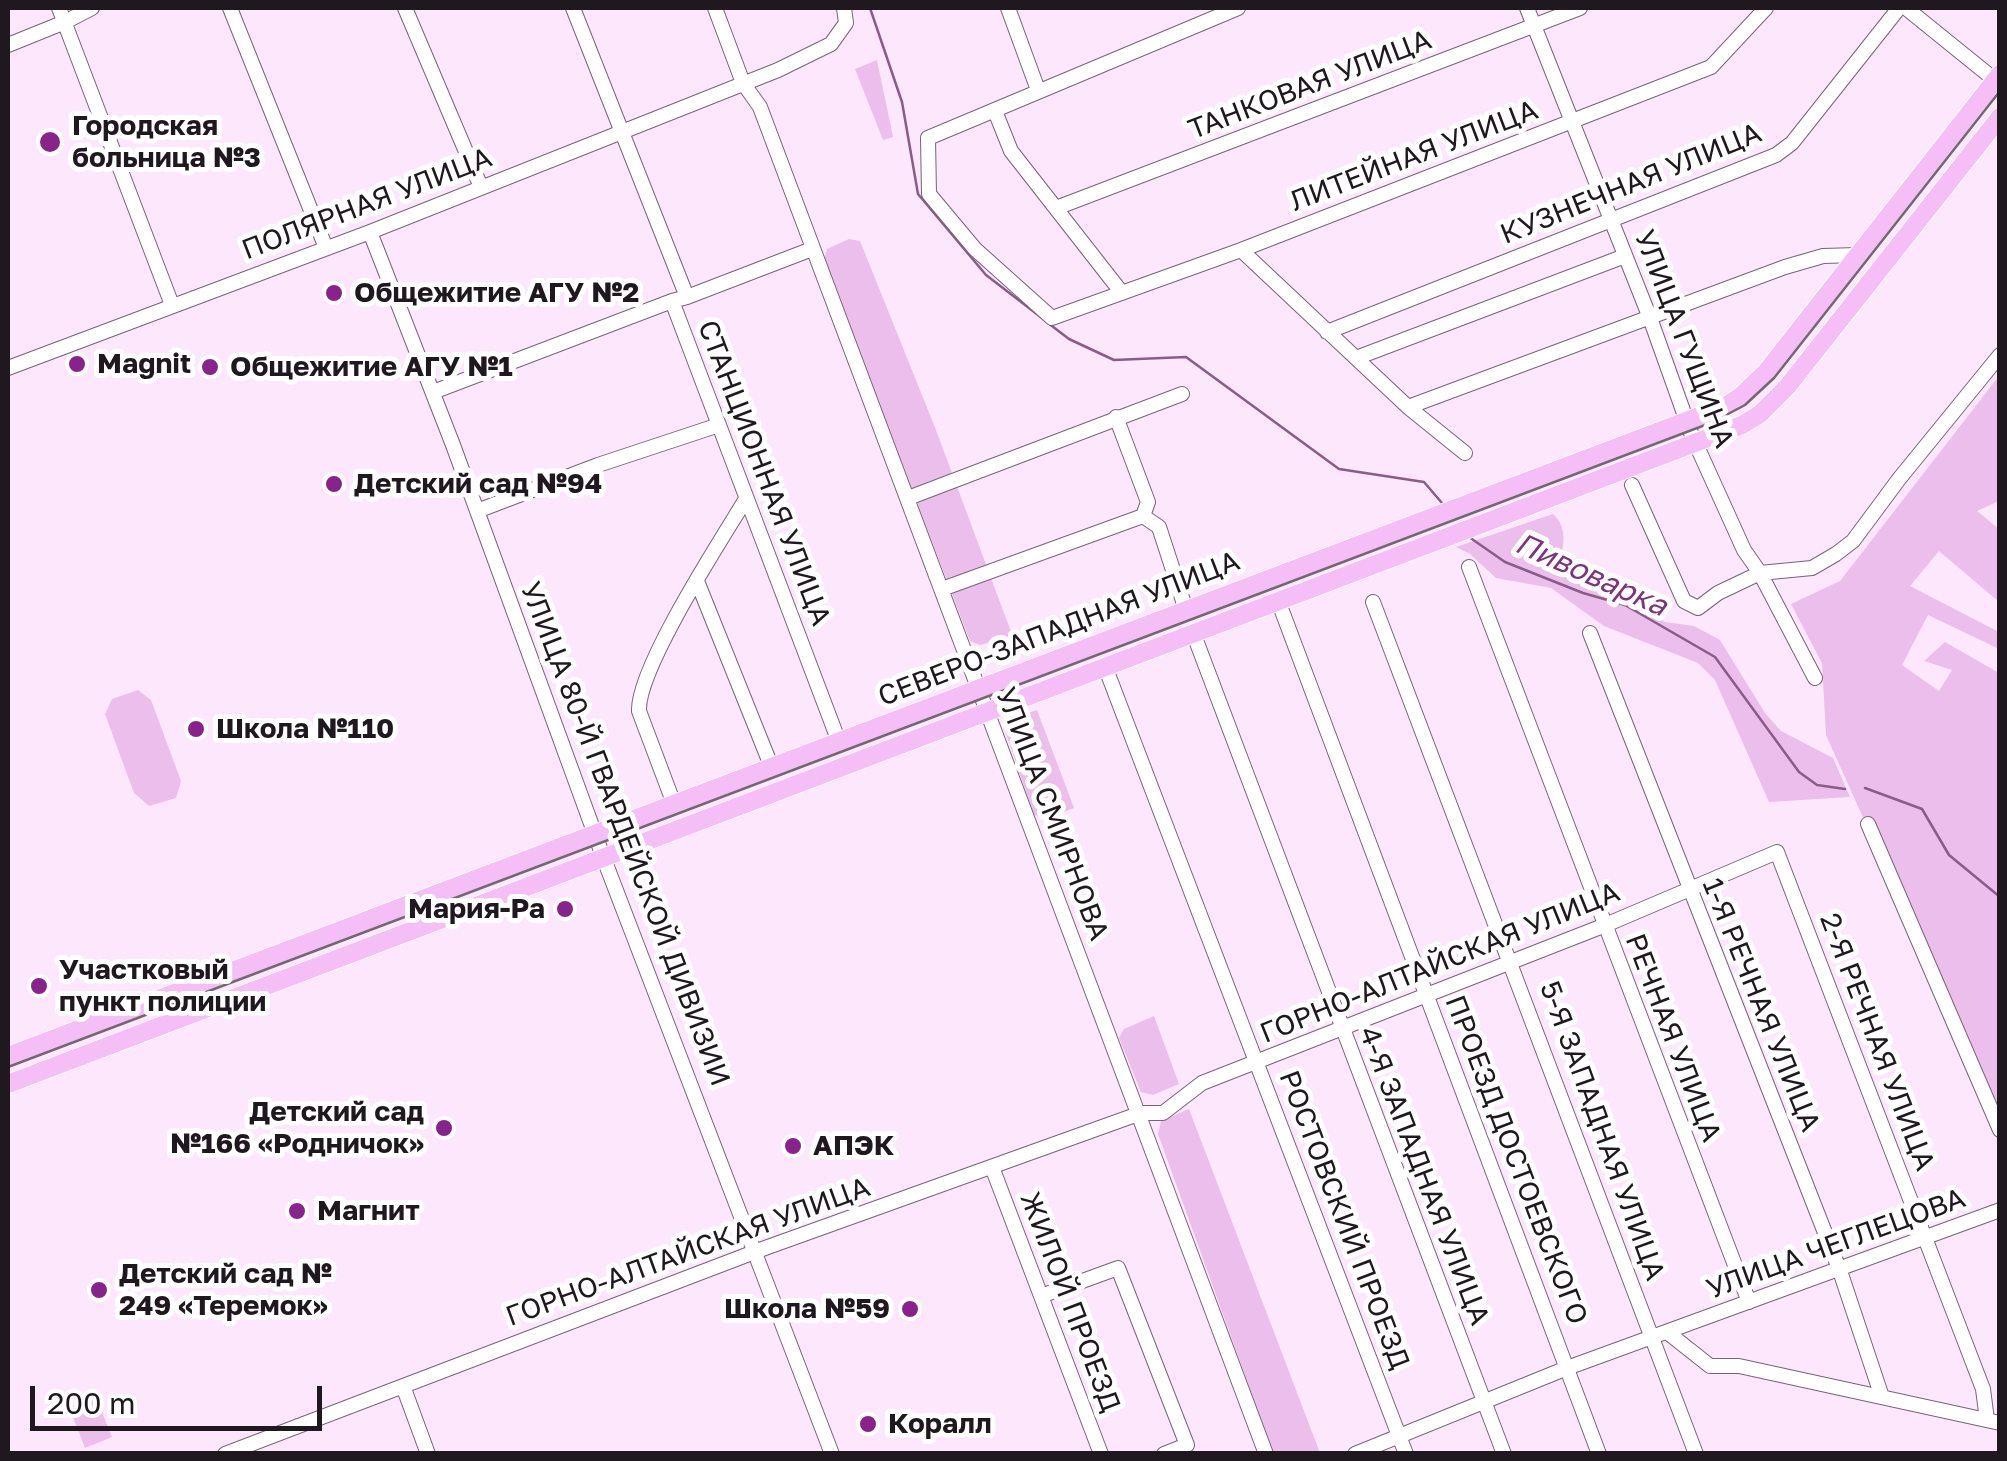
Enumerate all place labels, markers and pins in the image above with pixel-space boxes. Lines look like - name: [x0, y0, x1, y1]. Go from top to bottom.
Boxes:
- place label: Городская больница №3: [72, 109, 261, 175]
- marker: Городская больница №3: [37, 129, 63, 155]
- place label: Общежитие АГУ №2: [354, 276, 639, 310]
- marker: Общежитие АГУ №2: [323, 282, 345, 304]
- place label: Magnit: [97, 347, 191, 381]
- place label: Общежитие АГУ №1: [230, 350, 513, 384]
- marker: Magnit: [66, 353, 88, 375]
- marker: Общежитие АГУ №1: [199, 356, 221, 378]
- place label: Детский сад №94: [354, 467, 602, 501]
- marker: Детский сад №94: [323, 473, 345, 495]
- place label: Школа №110: [216, 712, 394, 746]
- marker: Школа №110: [185, 718, 207, 740]
- place label: Мария-Ра: [408, 892, 545, 926]
- marker: Мария-Ра: [554, 898, 576, 920]
- place label: Участковый пункт полиции: [59, 953, 266, 1019]
- marker: Участковый пункт полиции: [28, 975, 50, 997]
- place label: Детский сад №166 «Родничок»: [170, 1095, 424, 1161]
- marker: Детский сад №166 «Родничок»: [433, 1117, 455, 1139]
- place label: АПЭК: [813, 1129, 894, 1163]
- marker: АПЭК: [782, 1135, 804, 1157]
- place label: Магнит: [317, 1194, 420, 1228]
- marker: Магнит: [286, 1200, 308, 1222]
- place label: Детский сад № 249 «Теремок»: [119, 1257, 332, 1323]
- marker: Детский сад № 249 «Теремок»: [88, 1279, 110, 1301]
- place label: Школа №59: [724, 1292, 890, 1326]
- marker: Школа №59: [899, 1298, 921, 1320]
- place label: Коралл: [888, 1407, 992, 1441]
- marker: Коралл: [857, 1413, 879, 1435]

